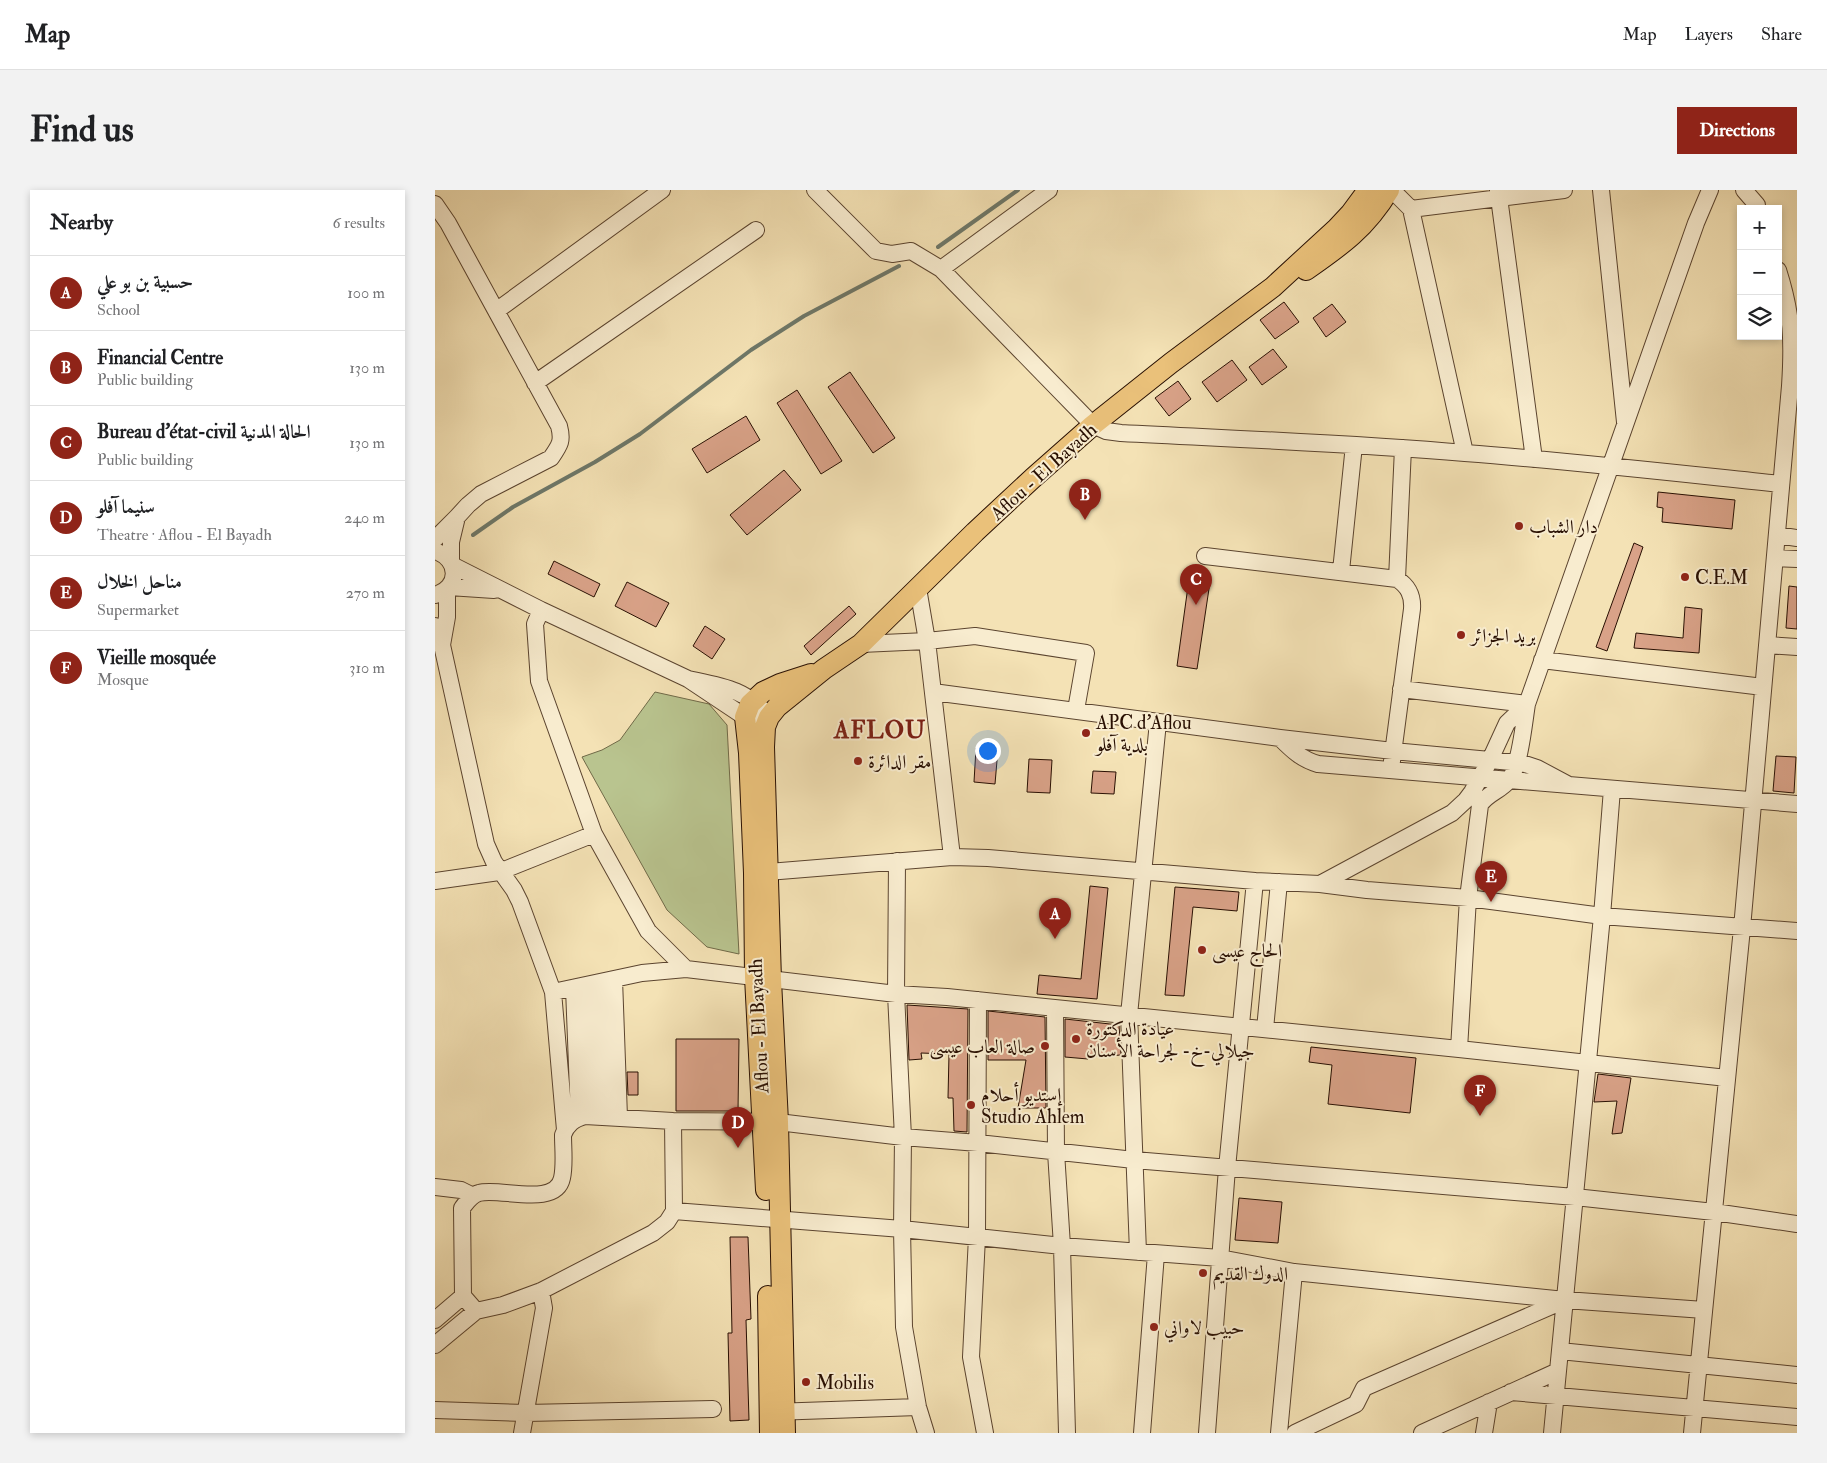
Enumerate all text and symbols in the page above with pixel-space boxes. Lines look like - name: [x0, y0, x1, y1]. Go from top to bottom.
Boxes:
- text: Map: [25, 19, 70, 50]
- text: Map: [1623, 23, 1657, 46]
- text: Layers: [1685, 23, 1733, 46]
- text: Share: [1761, 23, 1802, 46]
- button: Directions: [1677, 107, 1797, 154]
- text: Find us: [30, 108, 134, 152]
- map controls: [1737, 205, 1782, 340]
- button: +: [1737, 205, 1782, 250]
- text: Nearby: [50, 209, 113, 236]
- text: 6 results: [333, 213, 385, 233]
- button: −: [1737, 250, 1782, 295]
- text: حسبية بن بو علي: [97, 270, 193, 294]
- text: A: [61, 283, 71, 303]
- text: 100 m: [347, 283, 385, 303]
- button: layers: [1737, 295, 1782, 340]
- text: School: [97, 300, 140, 320]
- text: Financial Centre: [97, 346, 223, 370]
- text: B: [61, 358, 71, 378]
- text: 130 m: [349, 358, 385, 378]
- text: Public building: [97, 370, 193, 390]
- street label: Aflou - El Bayadh: [985, 417, 1101, 525]
- text: Bureau d'état-civil الحالة المدنية: [97, 420, 311, 444]
- text: C: [60, 433, 72, 453]
- text: 130 m: [349, 433, 385, 453]
- text: Public building: [97, 450, 193, 470]
- pin: B: [1069, 479, 1101, 520]
- text: سنيما آفلو: [97, 495, 155, 519]
- text: D: [59, 508, 73, 528]
- text: 240 m: [344, 508, 385, 528]
- place label: دار الشباب: [1529, 515, 1598, 539]
- marker: دار الشباب: [1513, 520, 1525, 532]
- text: Theatre · Aflou - El Bayadh: [97, 525, 272, 545]
- pin: C: [1180, 564, 1212, 605]
- place label: C.E.M: [1695, 566, 1748, 590]
- text: مناحل الخلال: [97, 570, 182, 594]
- marker: C.E.M: [1679, 571, 1691, 583]
- text: E: [60, 583, 72, 603]
- text: 270 m: [346, 583, 385, 603]
- text: Supermarket: [97, 600, 179, 620]
- place label: بريد الجزائر: [1469, 624, 1537, 648]
- marker: بريد الجزائر: [1455, 629, 1467, 641]
- text: Vieille mosquée: [97, 646, 216, 670]
- text: F: [61, 658, 71, 678]
- text: 310 m: [349, 658, 385, 678]
- text: Mosque: [97, 670, 149, 690]
- place label: APC d'Aflou بلدية آفلو: [1094, 711, 1192, 757]
- district label: AFLOU: [833, 715, 926, 746]
- marker: APC d'Aflou بلدية آفلو: [1080, 727, 1092, 739]
- your location: [975, 738, 1001, 764]
- place label: مقر الدائرة: [868, 750, 932, 774]
- marker: مقر الدائرة: [852, 755, 864, 767]
- pin: E: [1475, 861, 1507, 902]
- pin: A: [1039, 898, 1071, 939]
- place label: الحاج عيسى: [1212, 939, 1282, 968]
- marker: الحاج عيسى: [1196, 944, 1208, 956]
- street label: Aflou - El Bayadh: [743, 958, 775, 1095]
- place label: عيادة الدكتورة جيلالي-خ- لجراحة الأسنان: [1086, 1017, 1255, 1068]
- marker: عيادة الدكتورة جيلالي-خ- لجراحة الأسنان: [1070, 1033, 1082, 1045]
- place label: صالة العاب عيسى: [930, 1035, 1035, 1060]
- marker: صالة العاب عيسى: [1039, 1040, 1051, 1052]
- pin: F: [1464, 1075, 1496, 1116]
- place label: إستديو أحلام Studio Ahlem: [981, 1082, 1085, 1129]
- marker: إستديو أحلام Studio Ahlem: [965, 1099, 977, 1111]
- pin: D: [722, 1107, 754, 1148]
- place label: الدوك القديم: [1213, 1262, 1288, 1290]
- marker: الدوك القديم: [1197, 1267, 1209, 1279]
- place label: حبيب لاواني: [1164, 1316, 1244, 1343]
- marker: حبيب لاواني: [1148, 1321, 1160, 1333]
- place label: Mobilis: [816, 1371, 874, 1395]
- marker: Mobilis: [800, 1376, 812, 1388]

